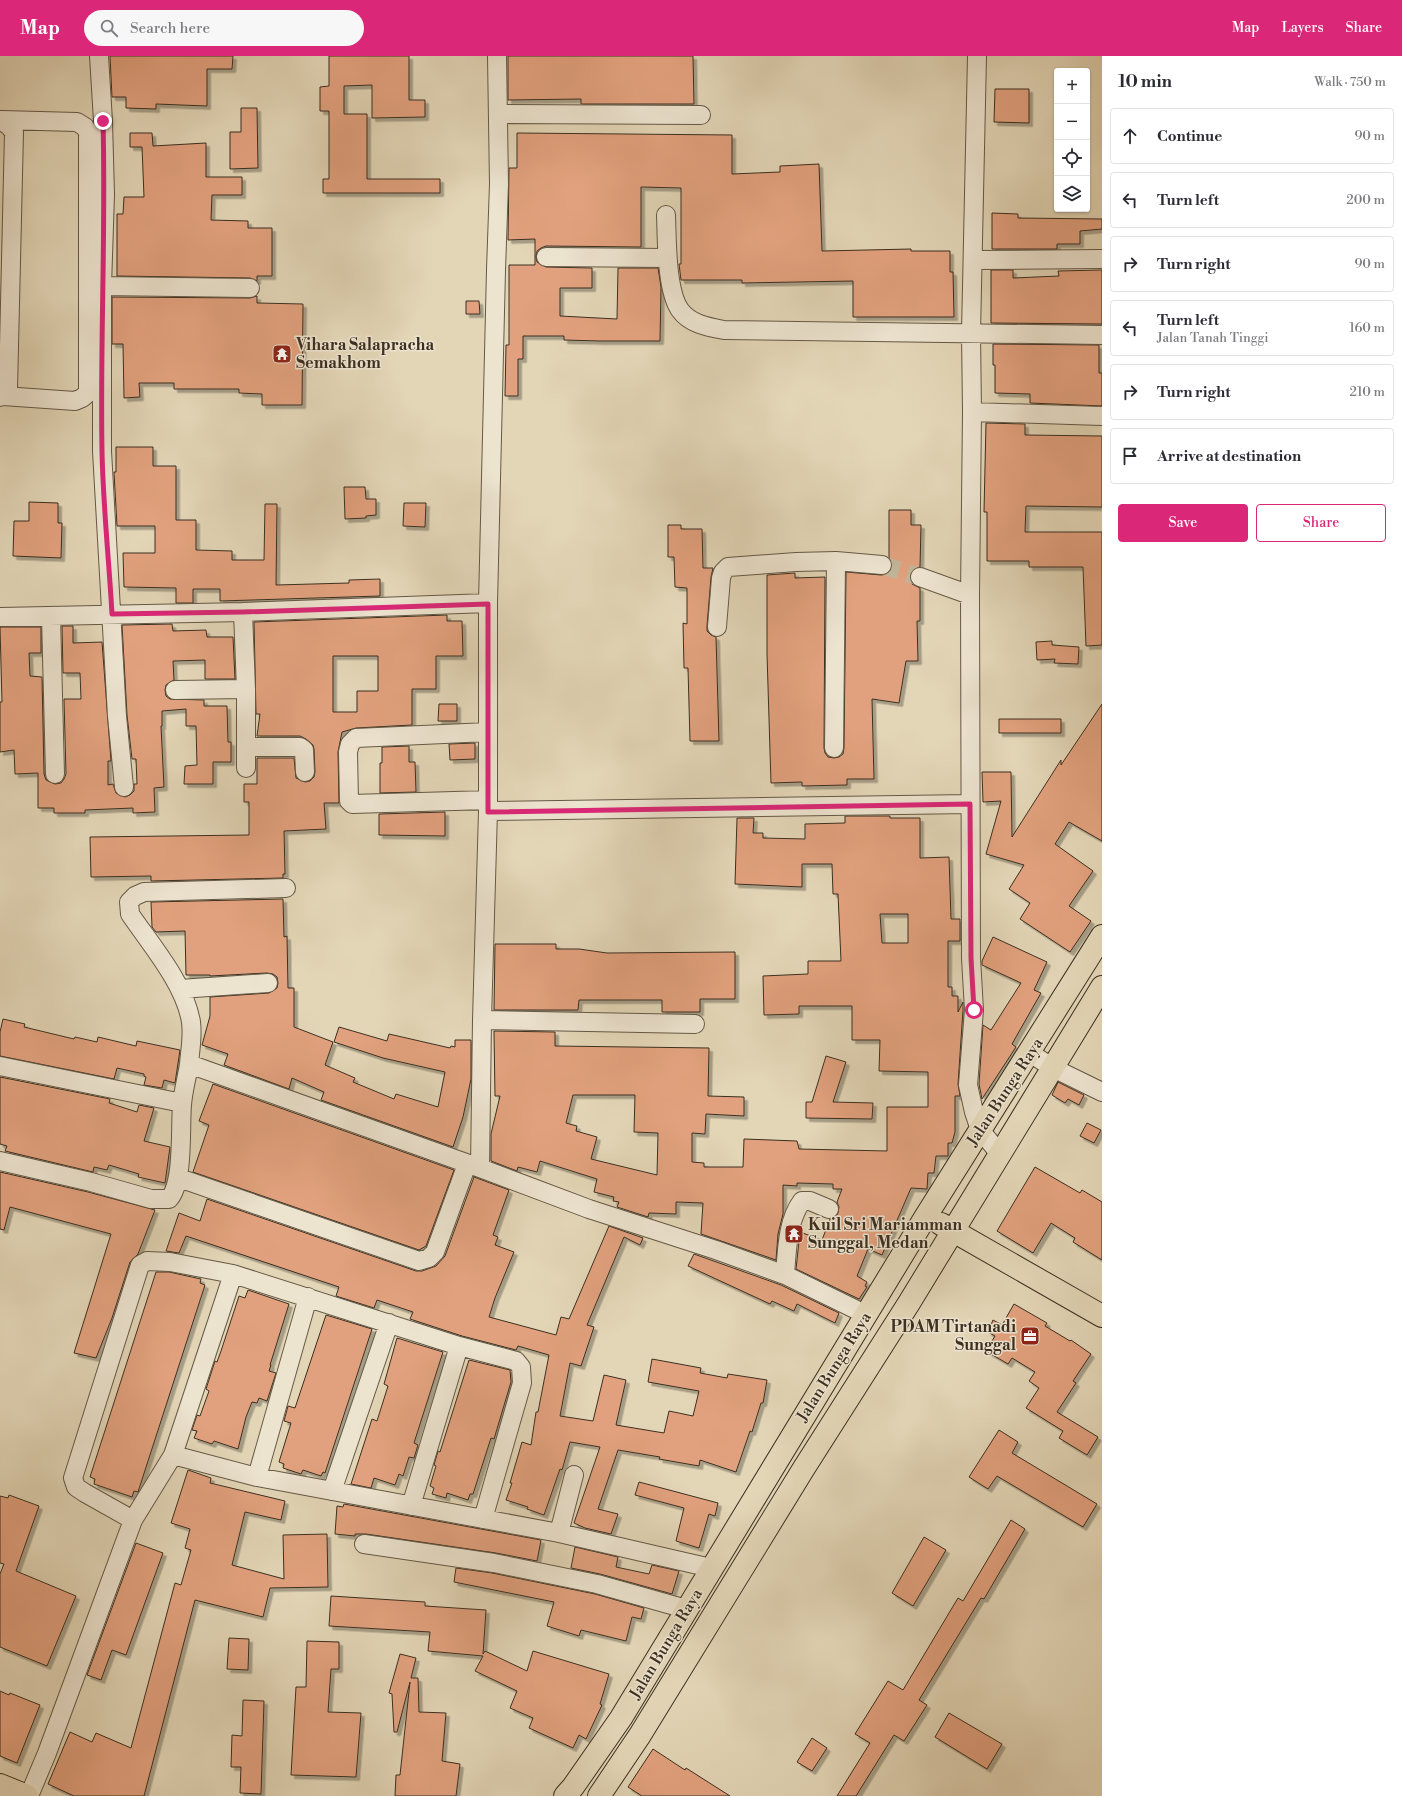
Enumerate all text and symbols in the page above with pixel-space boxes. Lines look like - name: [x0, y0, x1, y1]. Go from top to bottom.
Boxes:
- search box: [84, 10, 364, 46]
- text: Map: [20, 16, 60, 40]
- icon: search: [98, 17, 120, 39]
- text: Search here: [130, 19, 210, 38]
- text: Map: [1232, 19, 1259, 37]
- text: Layers: [1281, 19, 1324, 37]
- text: Share: [1346, 19, 1382, 37]
- map controls: [1054, 68, 1090, 212]
- button: +: [1054, 68, 1090, 104]
- text: 10 min: [1118, 71, 1172, 93]
- text: Walk · 750 m: [1314, 74, 1386, 90]
- button: −: [1054, 104, 1090, 140]
- route end: [94, 112, 112, 130]
- icon: ahead: [1119, 125, 1141, 147]
- text: Continue: [1157, 127, 1222, 146]
- text: 90 m: [1354, 128, 1385, 144]
- button: locate: [1054, 140, 1090, 176]
- button: layers: [1054, 176, 1090, 212]
- icon: left: [1119, 189, 1141, 211]
- text: Turn left: [1157, 191, 1219, 210]
- text: 200 m: [1346, 192, 1385, 208]
- icon: right: [1119, 253, 1141, 275]
- text: Turn right: [1157, 255, 1231, 274]
- text: 90 m: [1354, 256, 1385, 272]
- text: Turn left: [1157, 311, 1219, 330]
- icon: left: [1119, 317, 1141, 339]
- text: 160 m: [1349, 320, 1385, 336]
- text: Jalan Tanah Tinggi: [1157, 330, 1269, 346]
- place label: Vihara Salapracha Semakhom: [295, 335, 435, 373]
- temple icon: Vihara Salapracha Semakhom: [271, 343, 293, 365]
- icon: right: [1119, 381, 1141, 403]
- text: Turn right: [1157, 383, 1231, 402]
- text: 210 m: [1350, 384, 1385, 400]
- icon: arrive: [1119, 445, 1141, 467]
- text: Arrive at destination: [1157, 447, 1301, 466]
- button: Save: [1118, 504, 1248, 542]
- button: Share: [1256, 504, 1386, 542]
- route start: [965, 1001, 983, 1019]
- street label: Jalan Bunga Raya: [962, 1033, 1048, 1151]
- place label: Kuil Sri Mariamman Sunggal, Medan: [808, 1215, 962, 1253]
- temple icon: Kuil Sri Mariamman Sunggal, Medan: [783, 1223, 805, 1245]
- street label: Jalan Bunga Raya: [792, 1308, 876, 1426]
- place label: PDAM Tirtanadi Sunggal: [890, 1317, 1017, 1355]
- office icon: PDAM Tirtanadi Sunggal: [1019, 1325, 1041, 1347]
- street label: Jalan Bunga Raya: [625, 1584, 707, 1704]

